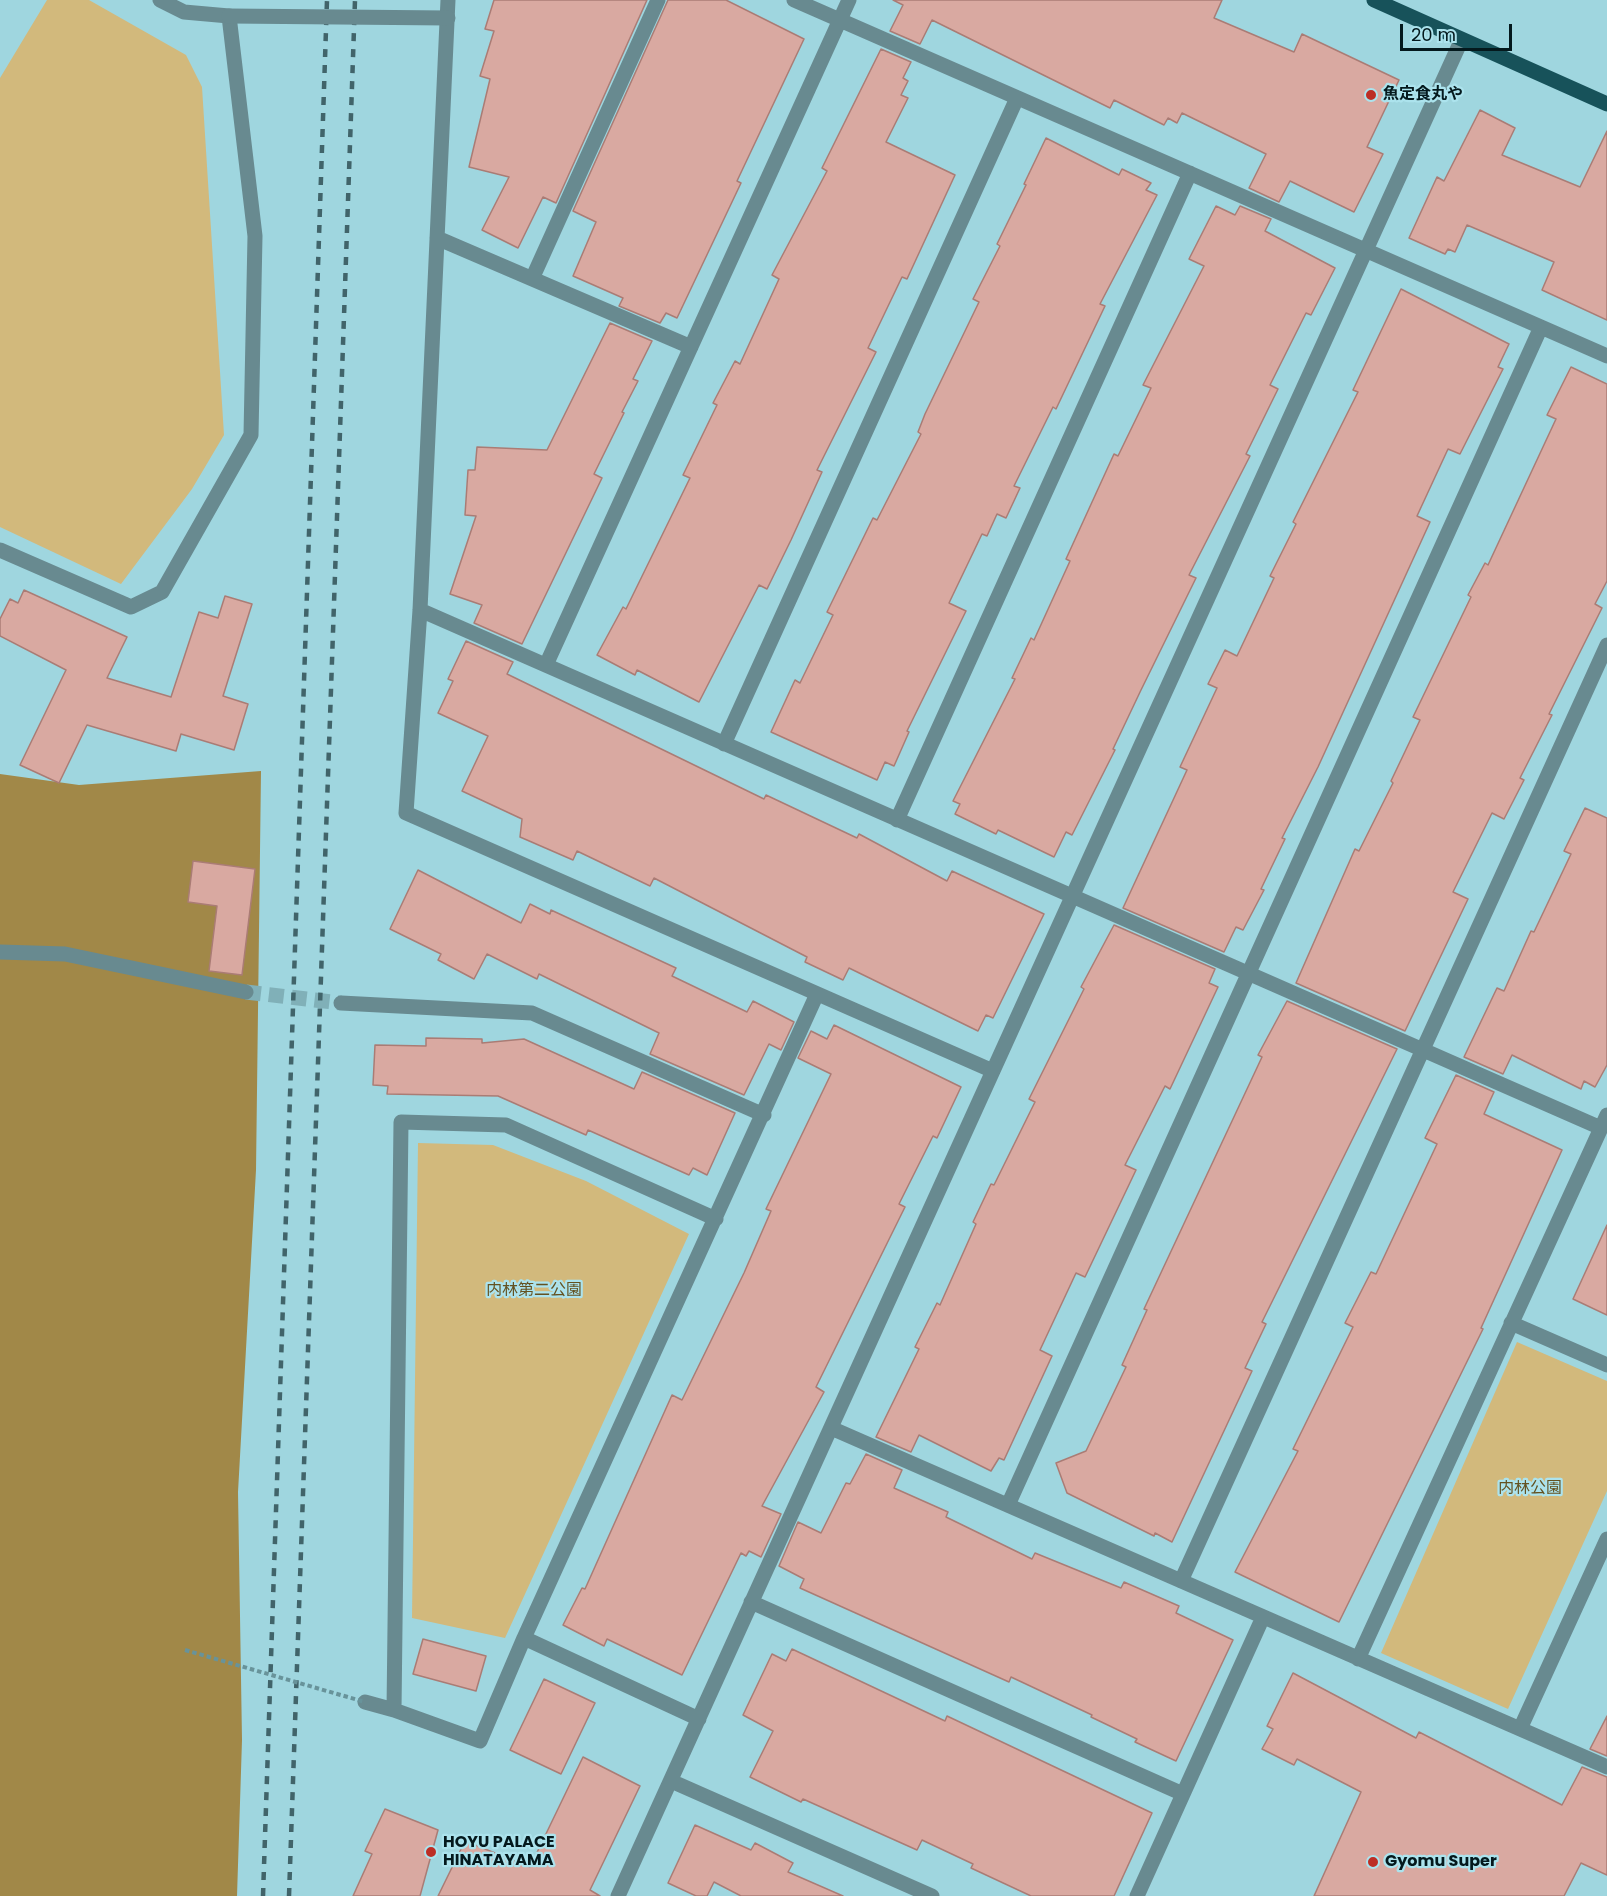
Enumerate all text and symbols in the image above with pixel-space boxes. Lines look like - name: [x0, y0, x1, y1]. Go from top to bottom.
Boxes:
- scale bar: [1403, 12, 1516, 50]
- text: 20 m: [1411, 22, 1456, 47]
- place label: 魚定食丸や: [1383, 85, 1463, 105]
- marker: 魚定食丸や: [1364, 88, 1378, 102]
- park label: 内林第二公園: [486, 1281, 582, 1301]
- park label: 内林公園: [1498, 1479, 1562, 1499]
- place label: HOYU PALACE HINATAYAMA: [443, 1833, 555, 1871]
- marker: HOYU PALACE HINATAYAMA: [424, 1845, 438, 1859]
- place label: Gyomu Super: [1385, 1852, 1497, 1872]
- marker: Gyomu Super: [1366, 1855, 1380, 1869]

